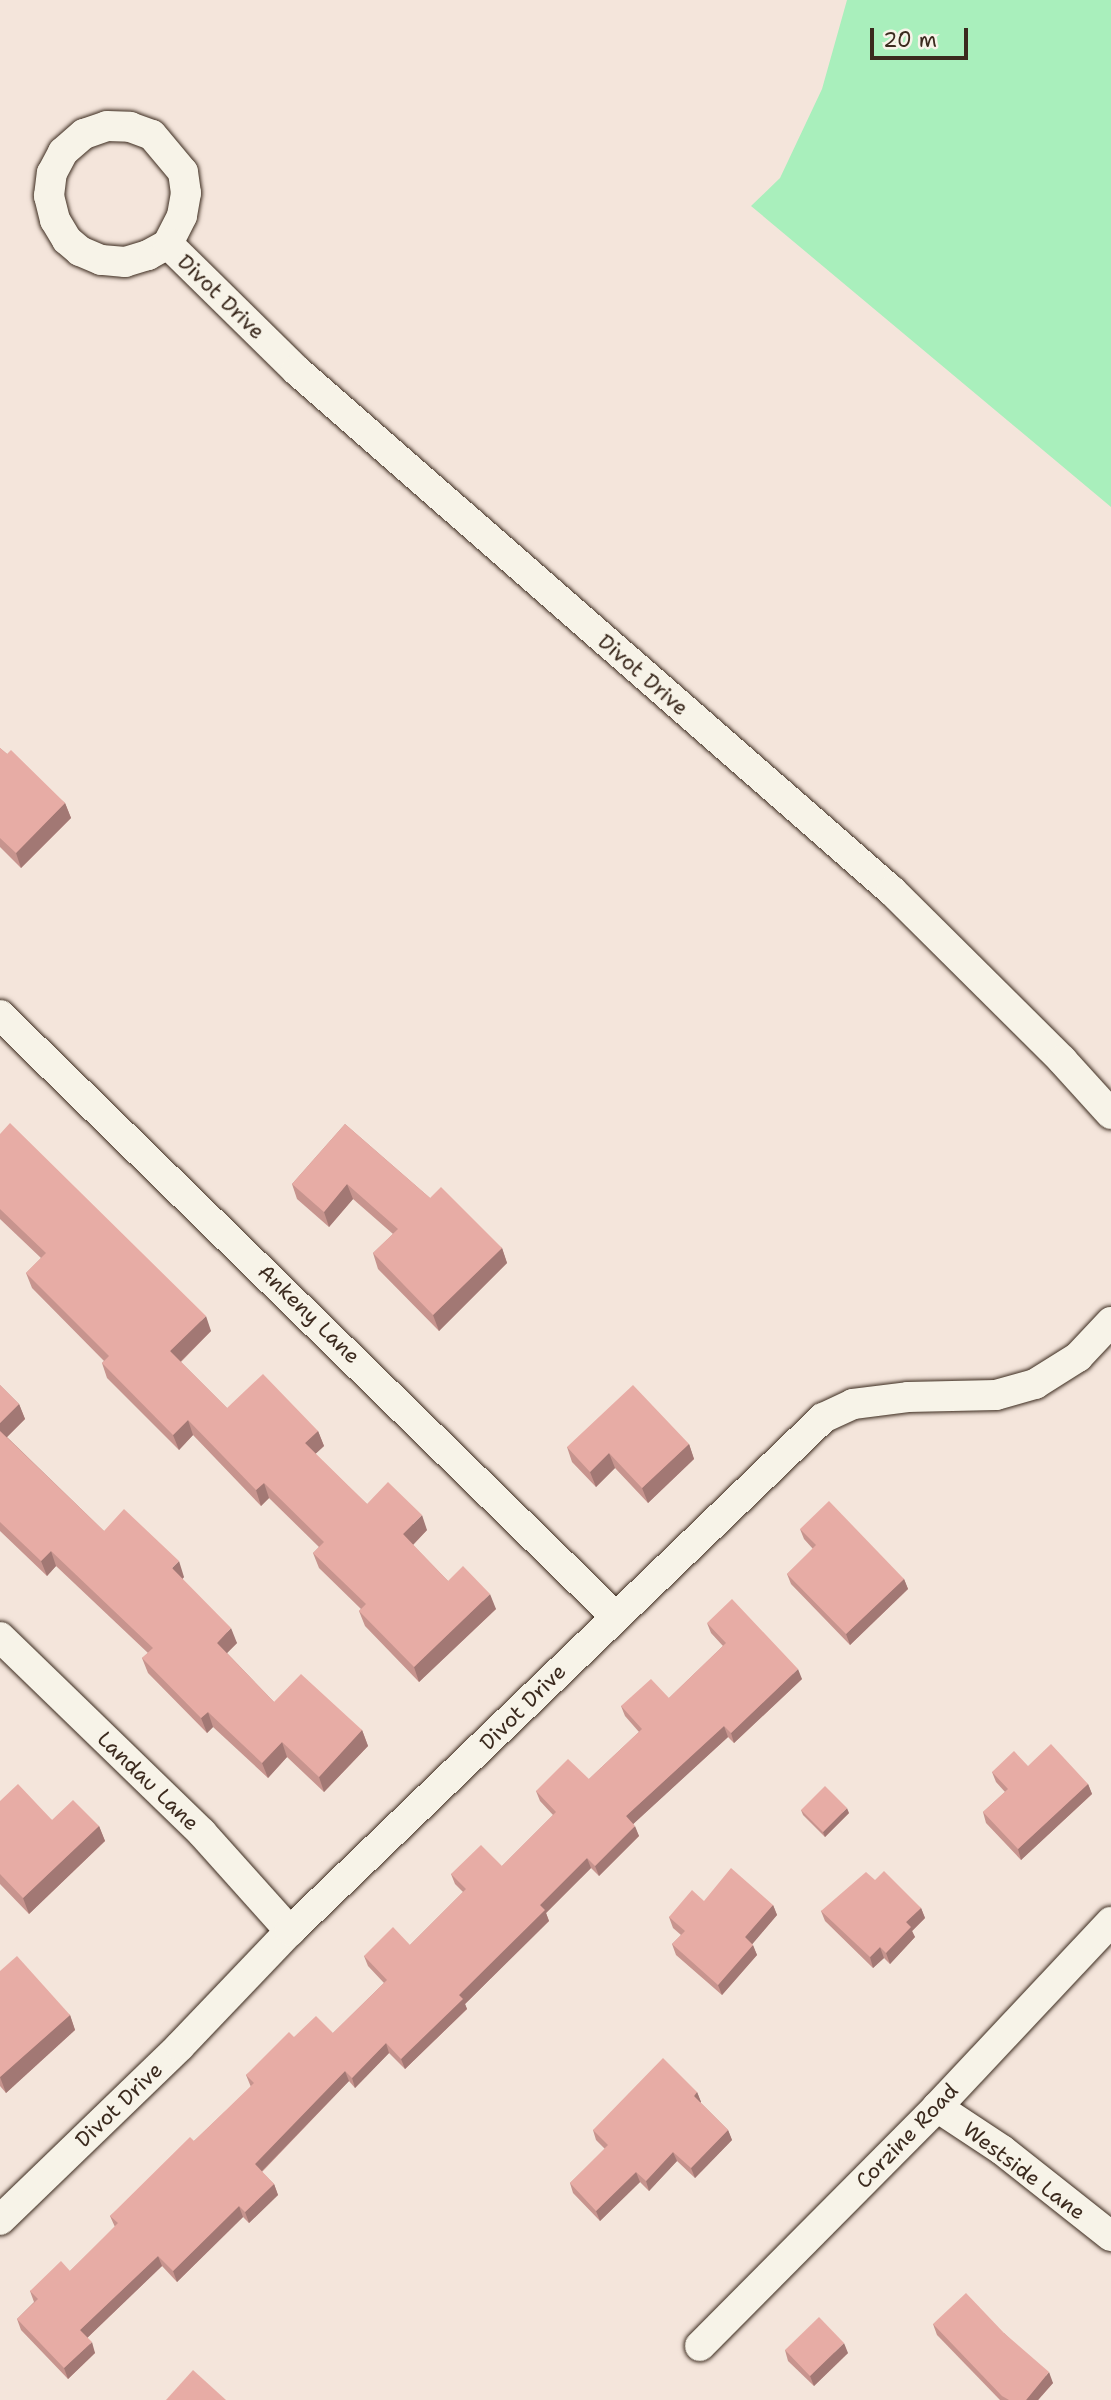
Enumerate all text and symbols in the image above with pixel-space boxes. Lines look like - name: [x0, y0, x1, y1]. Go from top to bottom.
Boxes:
- scale bar: [873, 14, 971, 58]
- text: 20 m: [883, 26, 937, 54]
- street label: Divot Drive: [172, 249, 270, 345]
- street label: Divot Drive: [593, 629, 693, 721]
- street label: Ankeny Lane: [253, 1259, 365, 1369]
- street label: Divot Drive: [475, 1659, 571, 1755]
- street label: Landau Lane: [92, 1726, 204, 1836]
- street label: Divot Drive: [70, 2057, 168, 2153]
- street label: Corzine Road: [851, 2078, 963, 2194]
- street label: Westside Lane: [958, 2117, 1090, 2225]

